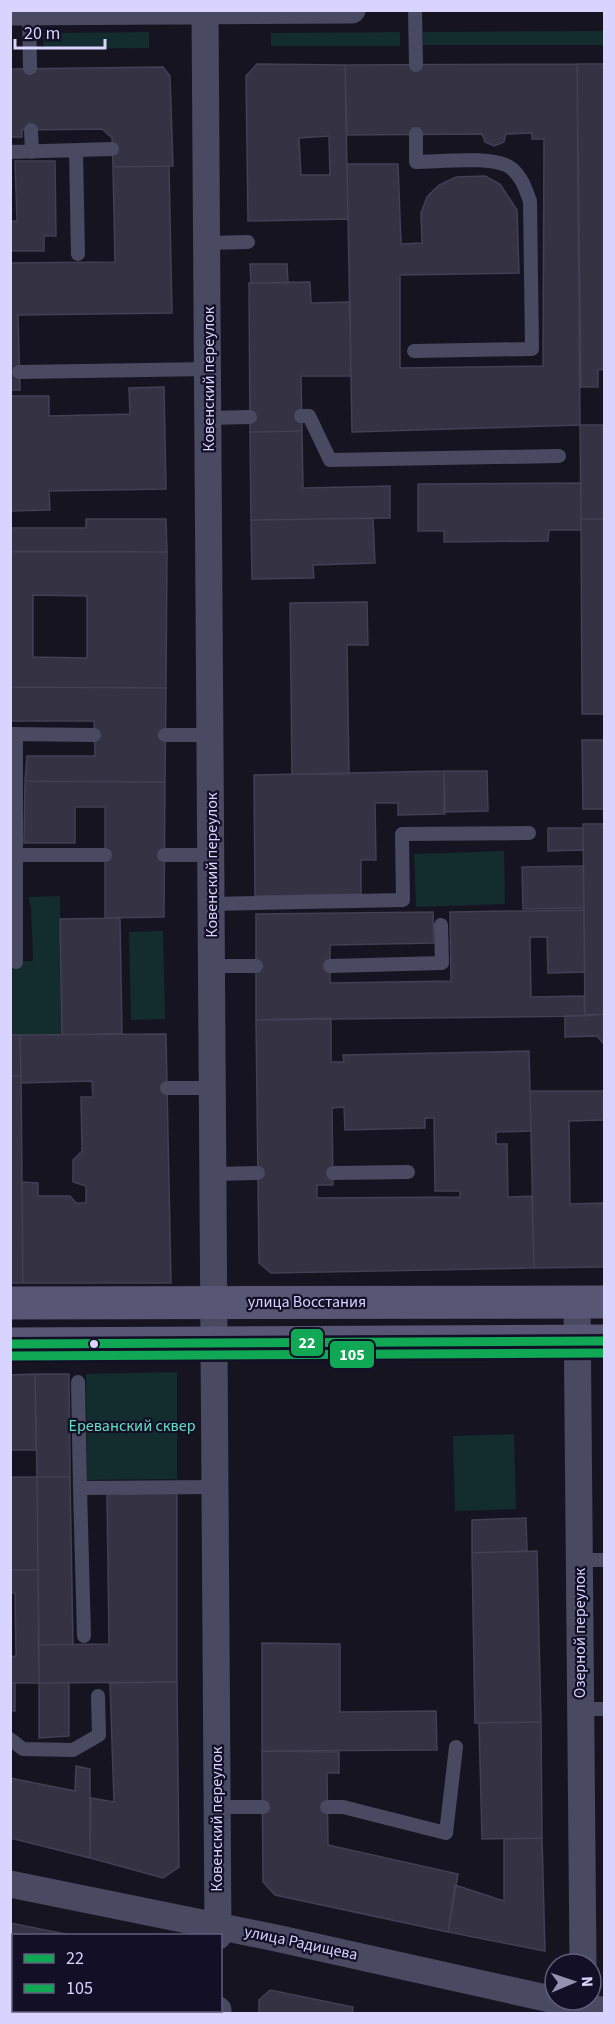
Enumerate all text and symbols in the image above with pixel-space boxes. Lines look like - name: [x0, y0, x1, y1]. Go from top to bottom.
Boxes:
- scale bar: [15, 12, 105, 50]
- text: 20 m: [24, 21, 60, 46]
- street label: Ковенский переулок: [198, 306, 220, 452]
- street label: Ковенский переулок: [201, 792, 223, 938]
- street label: улица Восстания: [248, 1291, 366, 1313]
- line badge: 22: [290, 1328, 324, 1357]
- text: 22: [299, 1332, 315, 1354]
- unlabelled marker: [88, 1338, 100, 1350]
- line badge: 105: [329, 1340, 375, 1369]
- text: 105: [339, 1344, 365, 1366]
- park label: Ереванский сквер: [68, 1415, 196, 1437]
- street label: Озерной переулок: [569, 1568, 591, 1698]
- street label: Ковенский переулок: [206, 1746, 228, 1892]
- street label: улица Радищева: [242, 1920, 360, 1966]
- legend: [12, 1934, 222, 2012]
- text: 22: [66, 1946, 84, 1971]
- north arrow: [543, 1952, 603, 2012]
- text: 105: [66, 1976, 93, 2001]
- text: N: [576, 1976, 598, 1987]

